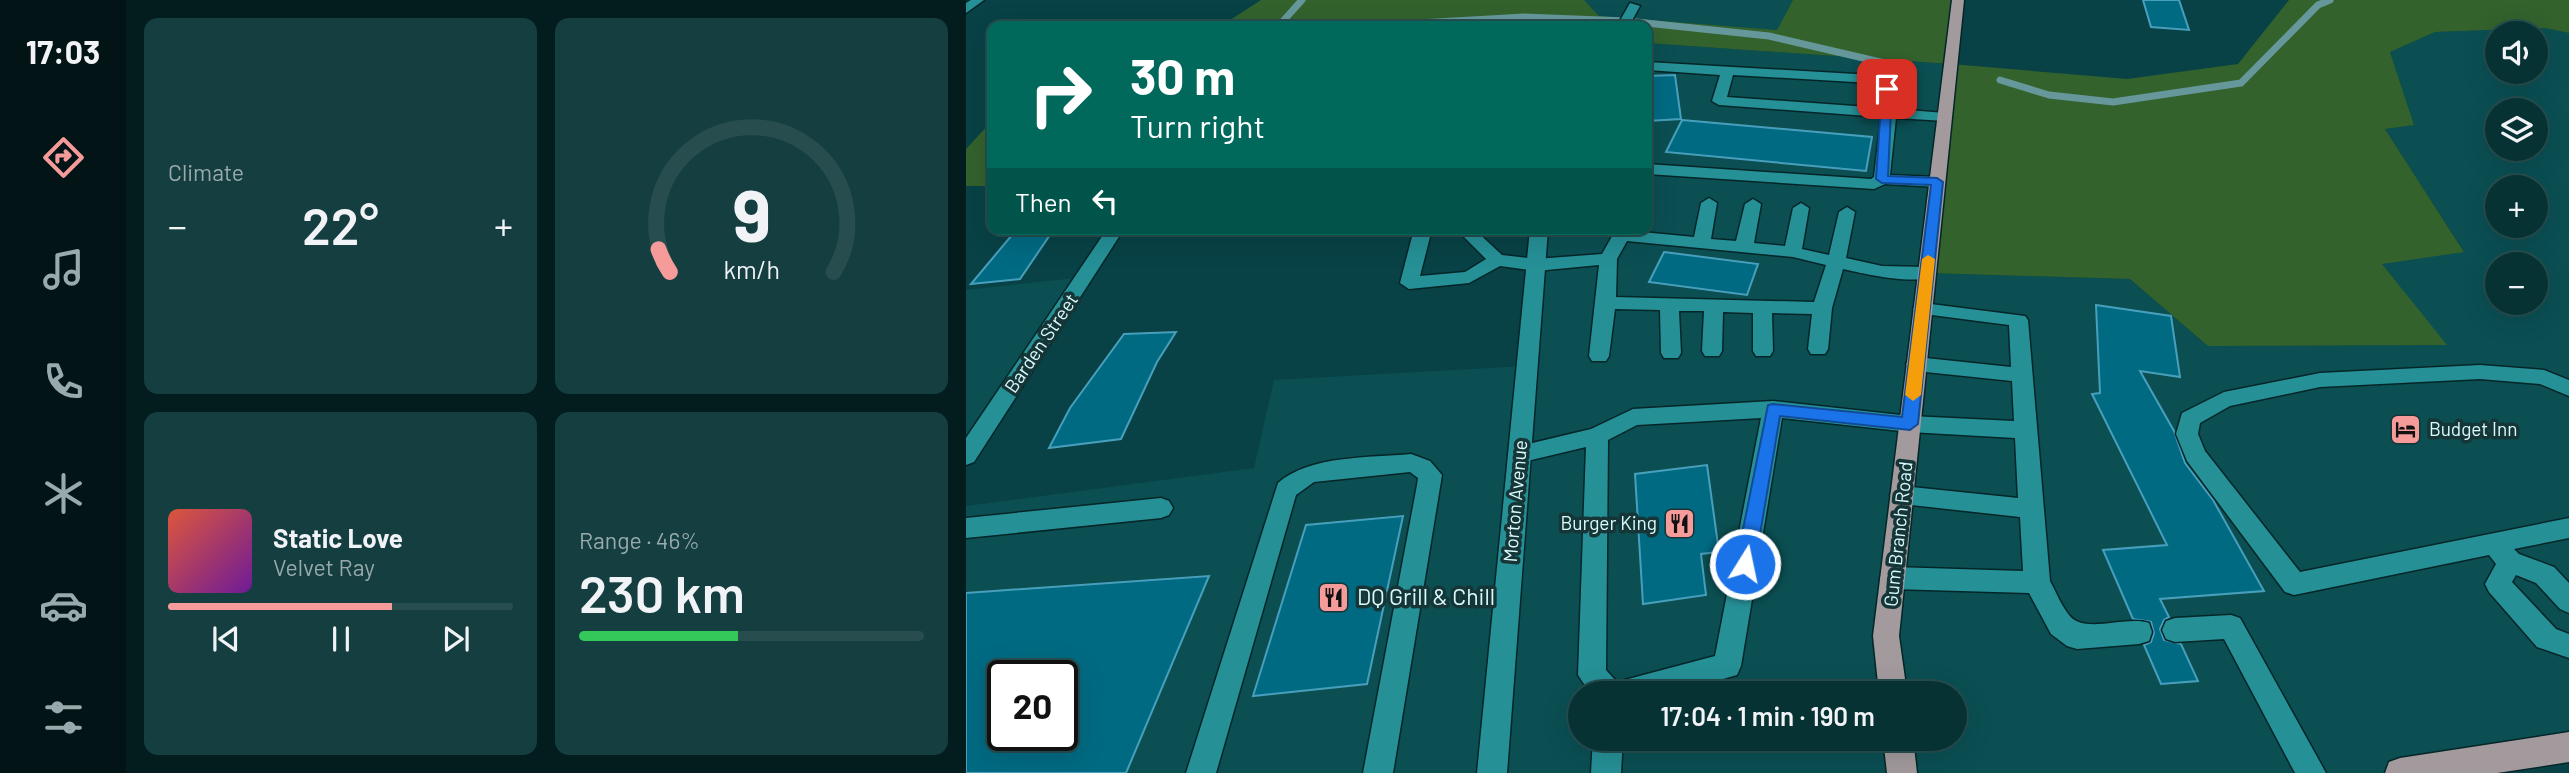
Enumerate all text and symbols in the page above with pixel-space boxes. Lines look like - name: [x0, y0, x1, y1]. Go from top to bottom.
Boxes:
- map controls: [2485, 21, 2548, 315]
- button: sound: [2485, 21, 2548, 84]
- text: 17:03: [26, 32, 100, 70]
- text: 30 m: [1130, 46, 1235, 105]
- icon: right: [1015, 49, 1106, 140]
- pin: [1857, 59, 1917, 119]
- icon: arrive: [1868, 70, 1906, 108]
- button: layers: [2485, 98, 2548, 161]
- text: Turn right: [1130, 106, 1265, 144]
- icon: directions: [39, 133, 88, 182]
- text: Climate: [168, 158, 244, 186]
- text: 9: [732, 169, 771, 257]
- button: +: [2485, 175, 2548, 238]
- icon: left: [1086, 182, 1124, 220]
- text: Then: [1015, 186, 1072, 217]
- text: 22°: [302, 193, 379, 255]
- text: −: [168, 202, 187, 248]
- text: +: [494, 202, 513, 248]
- icon: music: [39, 245, 88, 294]
- button: −: [2485, 252, 2548, 315]
- text: km/h: [723, 254, 780, 284]
- street label: Barden Street: [999, 289, 1082, 397]
- icon: phone: [39, 357, 88, 406]
- hotel icon: Budget Inn: [2389, 412, 2423, 446]
- place label: Budget Inn: [2429, 417, 2517, 440]
- street label: Morton Avenue: [1498, 439, 1531, 563]
- street label: Gum Branch Road: [1878, 460, 1917, 608]
- icon: climate: [39, 469, 88, 518]
- restaurant icon: Burger King: [1663, 506, 1697, 540]
- place label: Burger King: [1561, 511, 1657, 534]
- text: Static Love: [273, 522, 403, 553]
- text: Range · 46%: [579, 526, 700, 554]
- position arrow: [1708, 527, 1782, 601]
- text: Velvet Ray: [273, 553, 375, 581]
- text: 230 km: [579, 561, 745, 623]
- restaurant icon: DQ Grill & Chill: [1317, 580, 1351, 614]
- icon: car: [39, 581, 88, 630]
- place label: DQ Grill & Chill: [1357, 582, 1495, 610]
- icon: previous: [207, 620, 245, 658]
- icon: pause: [322, 620, 360, 658]
- icon: next: [437, 620, 475, 658]
- speed limit sign: 20: [987, 660, 1078, 751]
- icon: filters: [39, 693, 88, 742]
- text: 17:04 · 1 min · 190 m: [1660, 700, 1875, 731]

